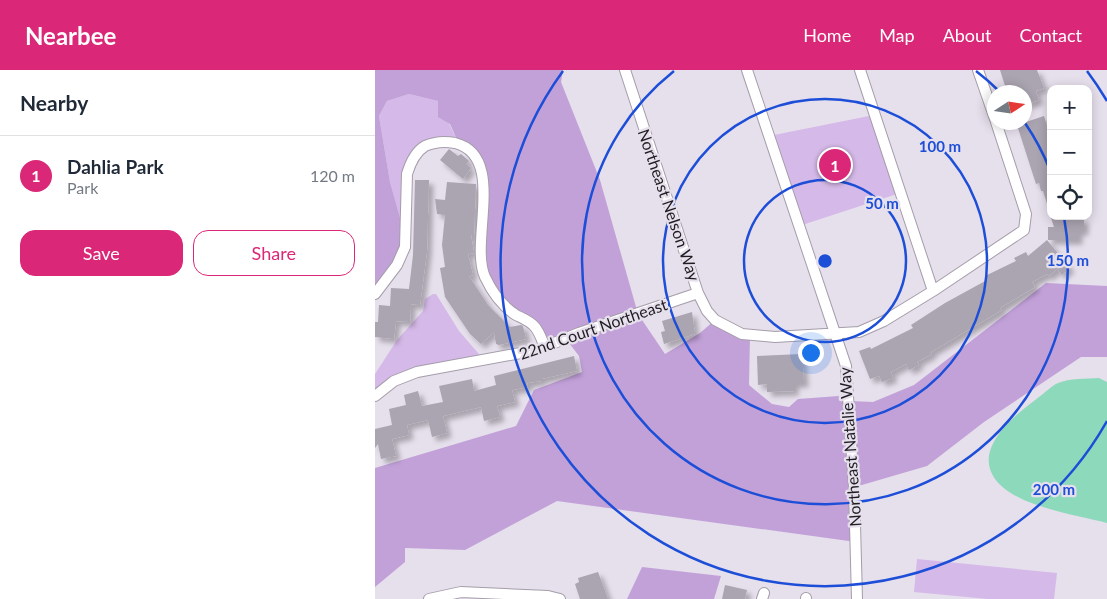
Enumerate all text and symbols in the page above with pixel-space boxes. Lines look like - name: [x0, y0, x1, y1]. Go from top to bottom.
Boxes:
- text: Nearbee: [25, 21, 116, 50]
- text: Home: [803, 24, 851, 46]
- text: Map: [879, 24, 915, 46]
- text: About: [943, 24, 992, 46]
- text: Contact: [1020, 24, 1082, 46]
- north arrow: [987, 85, 1032, 130]
- map controls: [1047, 85, 1092, 220]
- button: +: [1047, 85, 1092, 130]
- text: Nearby: [20, 90, 88, 115]
- street label: Northeast Nelson Way: [635, 126, 705, 284]
- button: −: [1047, 130, 1092, 175]
- text: 100 m: [919, 137, 961, 155]
- pin: 1: [819, 146, 851, 184]
- text: Dahlia Park: [67, 155, 164, 178]
- text: 1: [31, 166, 41, 185]
- text: 120 m: [310, 166, 355, 185]
- button: locate: [1047, 175, 1092, 220]
- text: Park: [67, 178, 98, 197]
- text: 50 m: [865, 194, 899, 212]
- button: Save: [20, 230, 183, 276]
- button: Share: [193, 230, 355, 276]
- text: 150 m: [1047, 251, 1089, 269]
- centre of rings: [816, 252, 834, 270]
- street label: 22nd Court Northeast: [516, 294, 670, 363]
- your location: [798, 340, 824, 366]
- street label: Northeast Natalie Way: [834, 366, 865, 527]
- text: 200 m: [1033, 480, 1075, 498]

